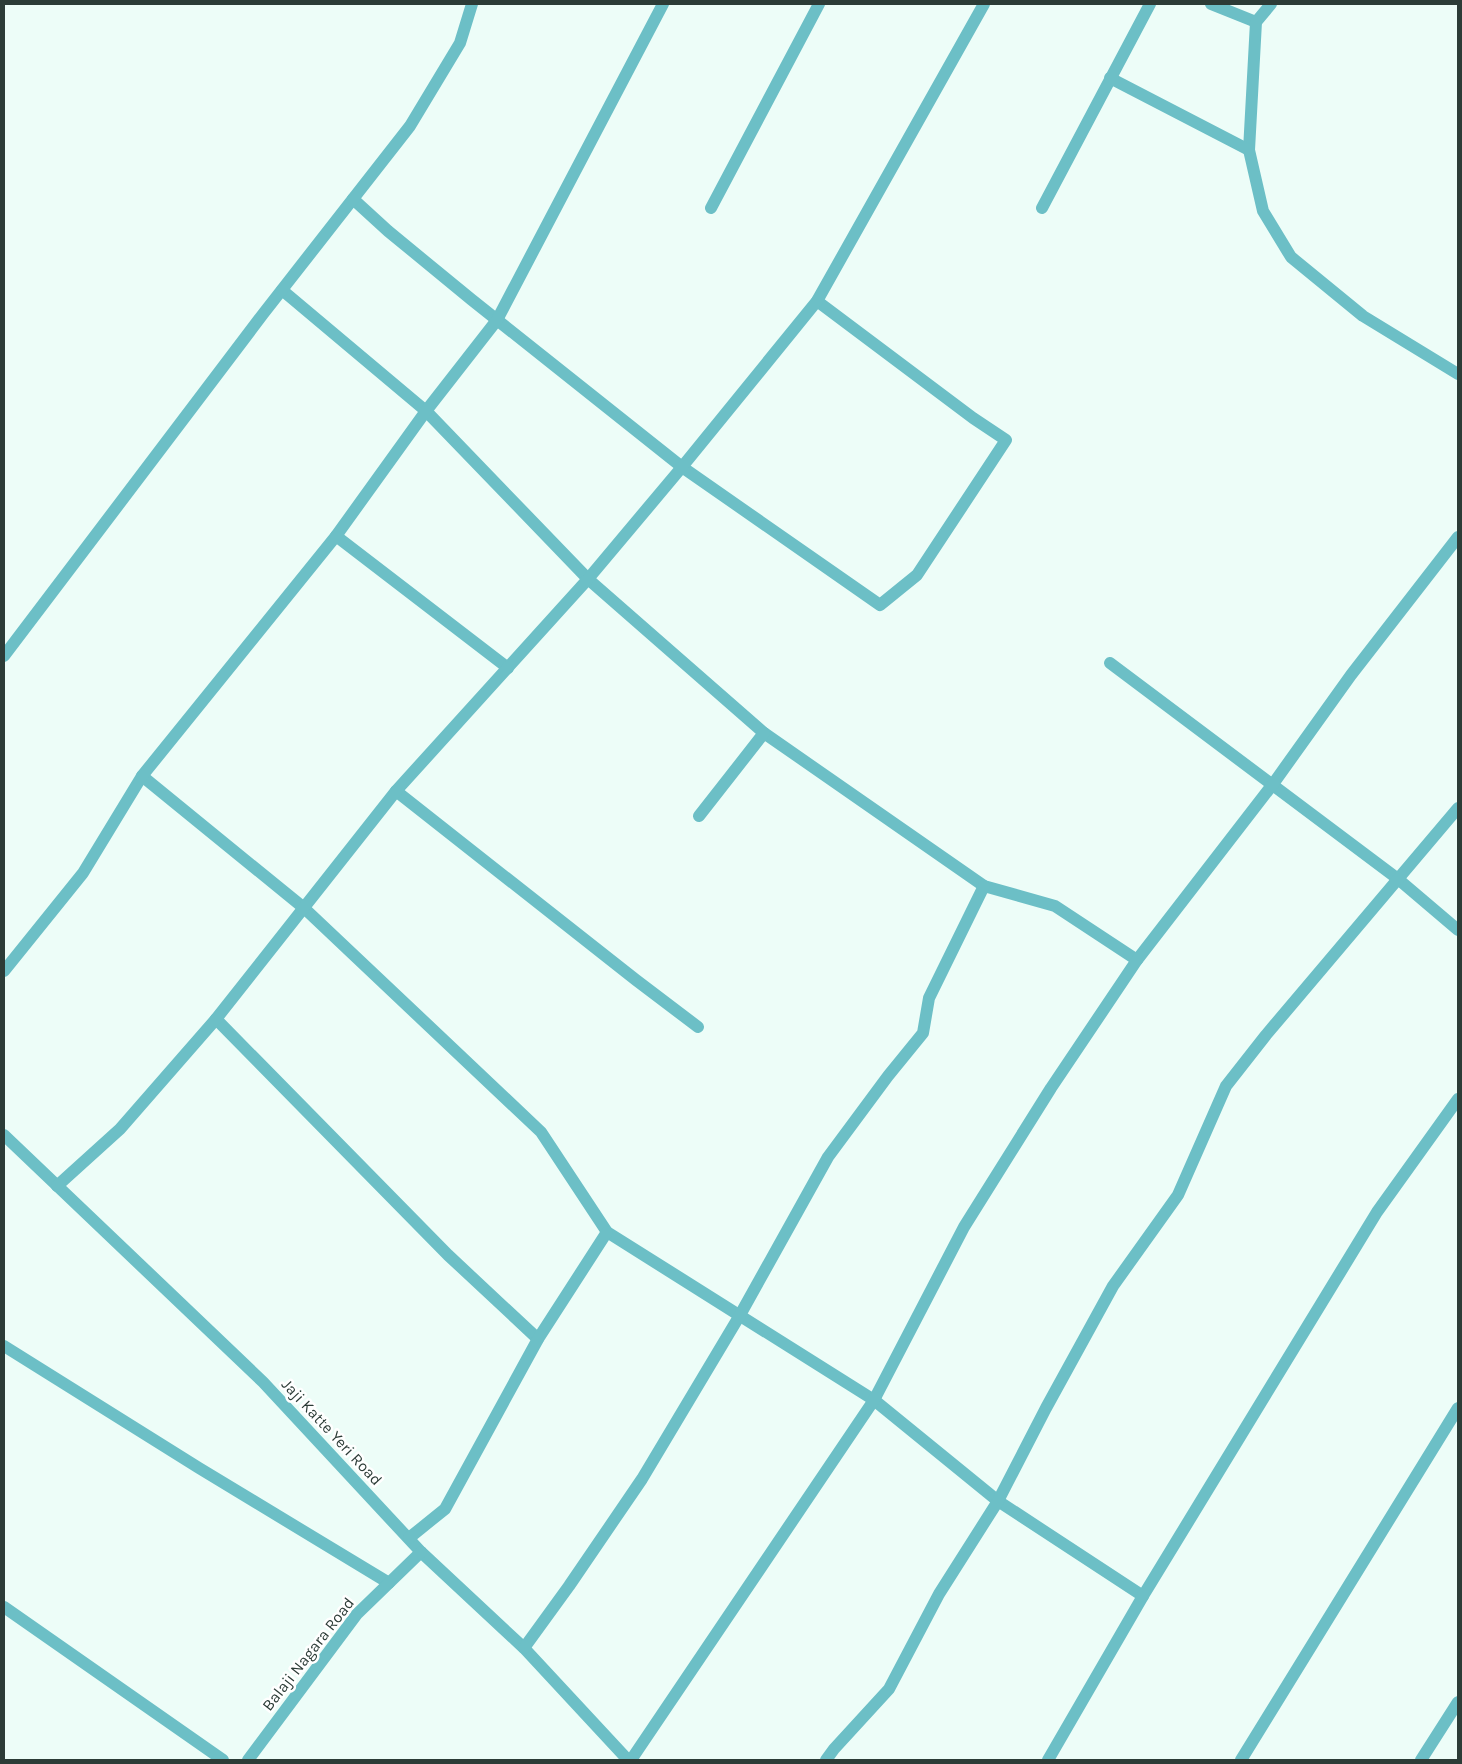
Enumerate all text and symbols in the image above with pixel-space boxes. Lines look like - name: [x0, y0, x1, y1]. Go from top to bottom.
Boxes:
- street label: Jaji Katte Yeri Road: [278, 1375, 386, 1489]
- street label: Balaji Nagara Road: [258, 1594, 358, 1714]

